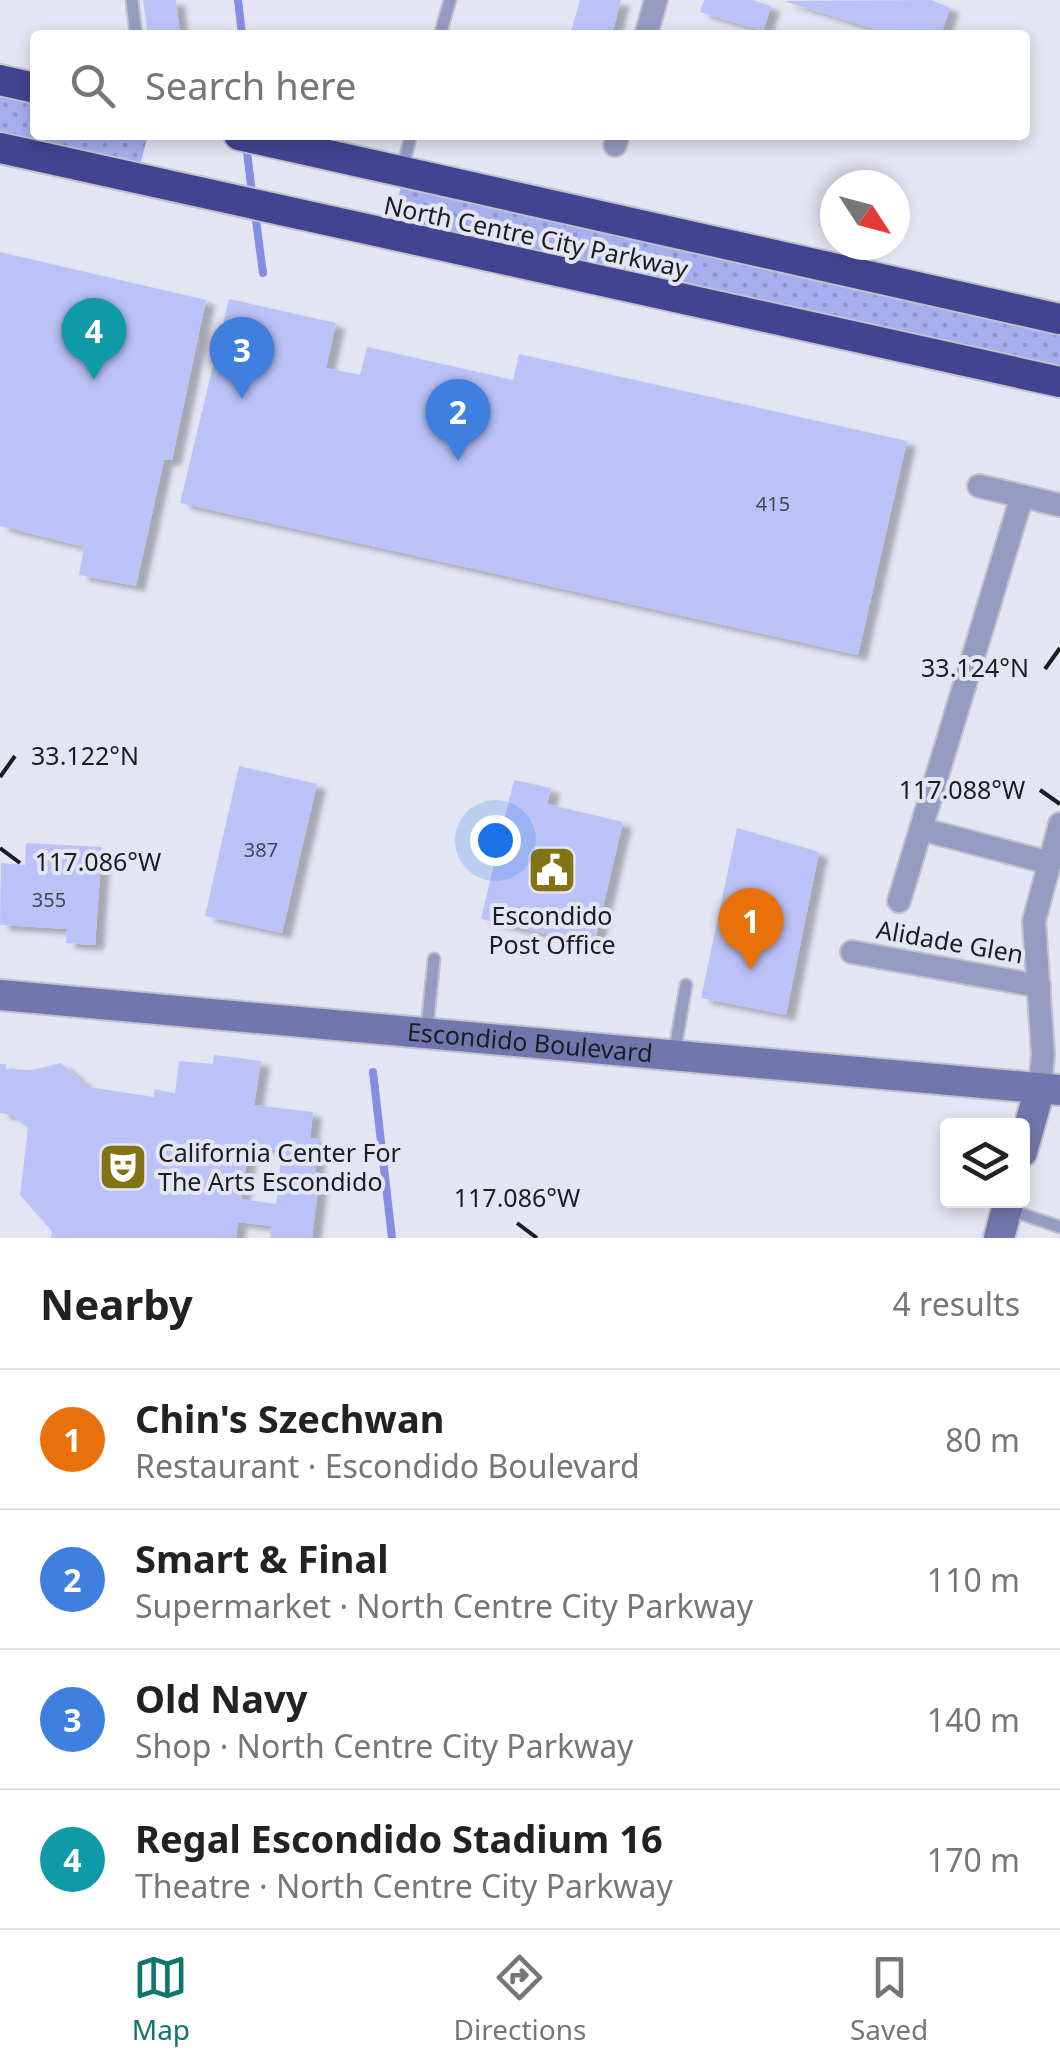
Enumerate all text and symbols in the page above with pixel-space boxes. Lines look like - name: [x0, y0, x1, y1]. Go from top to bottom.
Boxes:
- search box: [30, 30, 1030, 140]
- icon: search: [65, 58, 120, 113]
- text: Search here: [145, 59, 356, 111]
- north arrow: [820, 170, 910, 260]
- street label: North Centre City Parkway: [381, 187, 692, 285]
- pin: 4: [62, 298, 126, 380]
- pin: 3: [210, 316, 274, 399]
- pin: 2: [426, 378, 490, 461]
- house number: 415: [756, 490, 790, 517]
- text: 33.124°N: [921, 650, 1029, 684]
- text: 33.122°N: [31, 738, 139, 772]
- text: 117.088°W: [899, 772, 1025, 806]
- your location: [470, 815, 521, 866]
- house number: 387: [244, 836, 278, 863]
- text: 117.086°W: [35, 844, 161, 878]
- public building icon: Escondido Post Office: [526, 844, 578, 896]
- house number: 355: [32, 886, 66, 913]
- pin: 1: [718, 888, 784, 970]
- place label: Escondido Post Office: [488, 898, 616, 961]
- street label: Alidade Glen: [874, 911, 1026, 971]
- street label: Escondido Boulevard: [406, 1014, 654, 1069]
- map controls: [940, 1118, 1030, 1208]
- button: layers: [940, 1118, 1030, 1208]
- place label: California Center For The Arts Escondido: [158, 1135, 401, 1198]
- theatre icon: California Center For The Arts Escondido: [97, 1141, 149, 1193]
- text: 117.086°W: [454, 1180, 580, 1214]
- text: Nearby: [40, 1275, 193, 1332]
- text: 4 results: [893, 1282, 1020, 1325]
- text: Chin's Szechwan: [135, 1392, 444, 1444]
- text: 1: [63, 1418, 82, 1461]
- text: 80 m: [945, 1418, 1020, 1461]
- text: Restaurant · Escondido Boulevard: [135, 1444, 640, 1487]
- text: Smart & Final: [135, 1532, 389, 1584]
- text: 2: [63, 1558, 82, 1601]
- text: 110 m: [927, 1558, 1020, 1601]
- text: Supermarket · North Centre City Parkway: [135, 1584, 753, 1627]
- text: Old Navy: [135, 1672, 307, 1724]
- text: 3: [63, 1698, 82, 1741]
- text: 140 m: [927, 1698, 1020, 1741]
- text: Shop · North Centre City Parkway: [135, 1724, 633, 1767]
- text: Regal Escondido Stadium 16: [135, 1812, 663, 1864]
- text: 4: [63, 1838, 82, 1881]
- text: 170 m: [927, 1838, 1020, 1881]
- text: Theatre · North Centre City Parkway: [135, 1864, 673, 1907]
- tab: Map: [132, 1950, 190, 2048]
- tab: Directions: [454, 1950, 586, 2048]
- tab: Saved: [850, 1950, 928, 2048]

